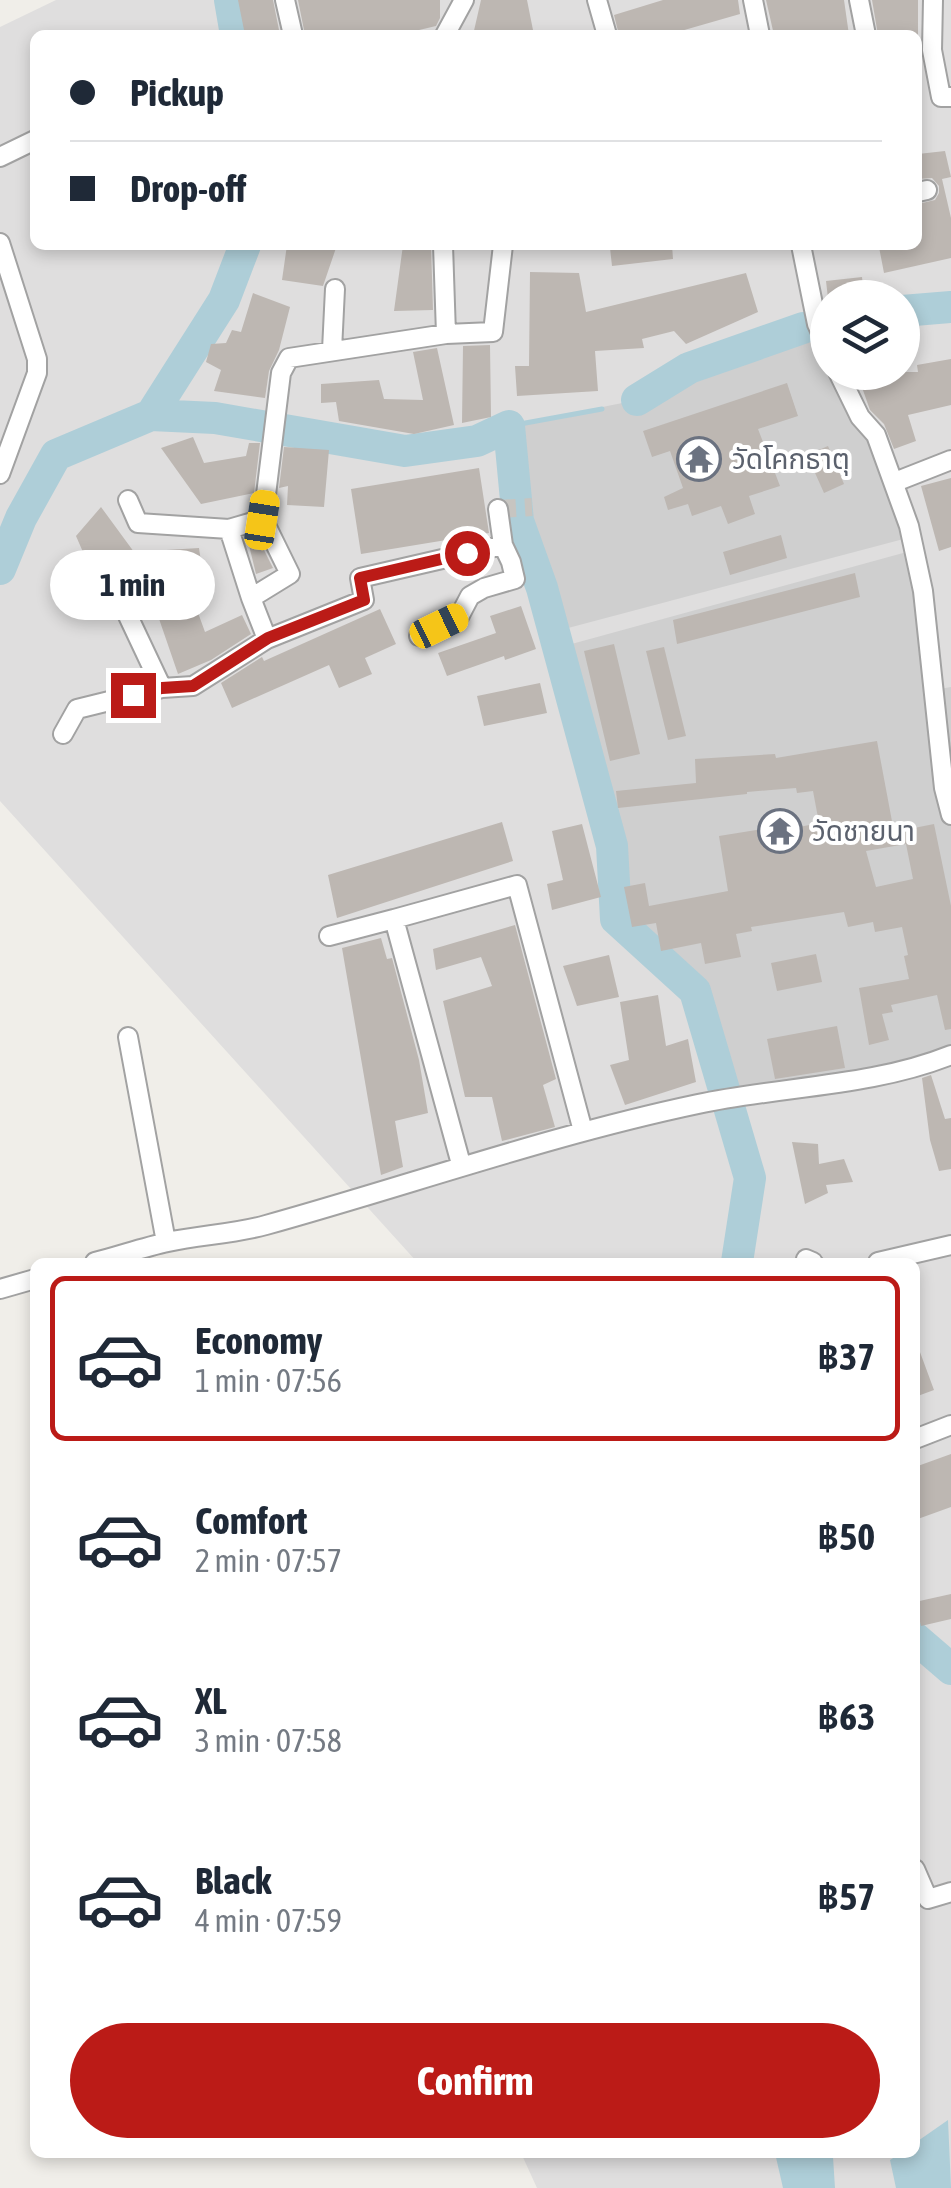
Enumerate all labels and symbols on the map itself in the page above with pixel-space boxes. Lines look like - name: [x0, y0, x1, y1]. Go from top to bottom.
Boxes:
- temple icon: วัดโคกธาตุ: [676, 436, 722, 482]
- place label: วัดโคกธาตุ: [732, 443, 850, 476]
- car: [242, 488, 282, 552]
- route start: [445, 531, 490, 576]
- callout: 1 min: [51, 550, 216, 620]
- car: [405, 599, 473, 653]
- route end: [111, 673, 156, 718]
- temple icon: วัดชายนา: [757, 808, 803, 854]
- place label: วัดชายนา: [812, 815, 915, 847]

